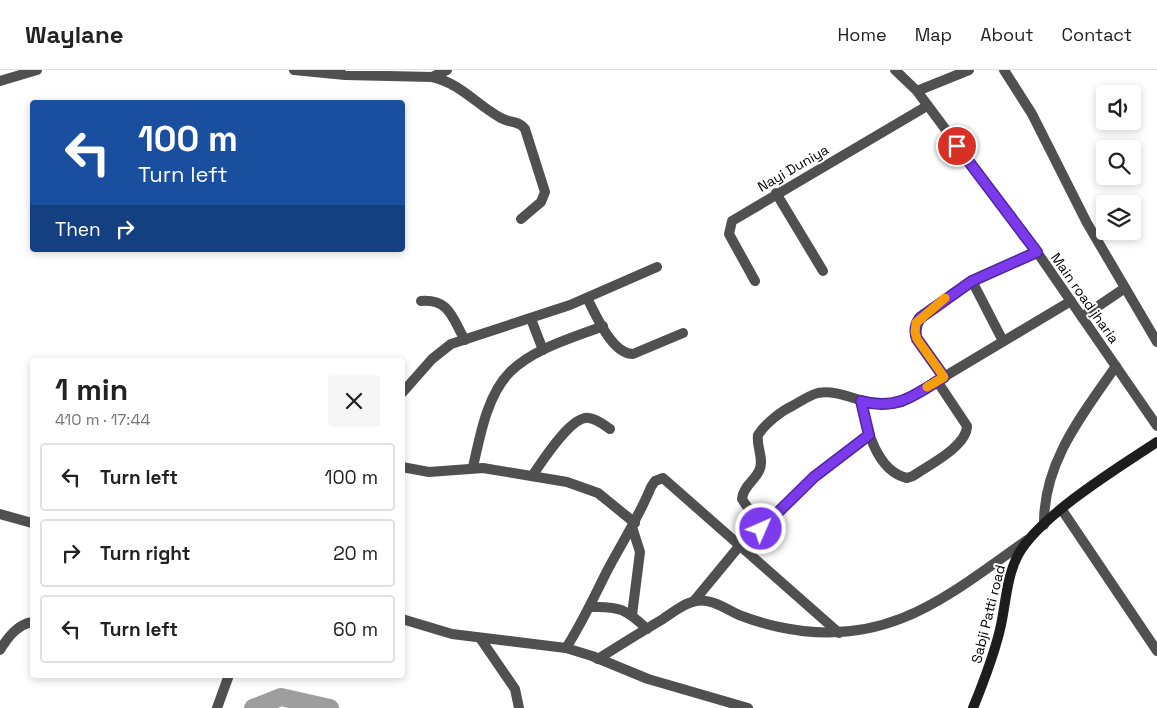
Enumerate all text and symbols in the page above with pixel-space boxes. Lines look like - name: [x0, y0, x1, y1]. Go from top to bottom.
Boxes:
- text: Waylane: [25, 19, 124, 50]
- text: Home: [838, 23, 887, 46]
- text: Map: [915, 23, 952, 46]
- text: About: [980, 23, 1034, 46]
- text: Contact: [1062, 23, 1132, 46]
- map controls: [1096, 85, 1141, 240]
- button: sound: [1096, 85, 1141, 130]
- text: 100 m: [138, 117, 238, 161]
- icon: left: [55, 120, 120, 185]
- pin: [936, 125, 978, 167]
- icon: arrive: [943, 132, 971, 160]
- street label: Nayi Duniya: [754, 140, 832, 196]
- button: search: [1096, 140, 1141, 185]
- text: Turn left: [138, 160, 228, 188]
- button: layers: [1096, 195, 1141, 240]
- icon: right: [111, 215, 139, 243]
- text: Then: [55, 217, 101, 242]
- street label: Main road jharia: [1047, 249, 1123, 347]
- text: 1 min: [55, 370, 128, 409]
- button: close: [328, 375, 380, 427]
- text: 410 m · 17:44: [55, 409, 150, 430]
- icon: left: [57, 463, 85, 491]
- text: Turn left: [100, 465, 178, 490]
- text: 100 m: [324, 465, 378, 490]
- position arrow: [734, 502, 786, 554]
- icon: right: [57, 539, 85, 567]
- text: Turn right: [100, 541, 190, 566]
- text: 20 m: [333, 541, 378, 566]
- street label: Sabji Patti road: [967, 563, 1009, 665]
- icon: left: [57, 615, 85, 643]
- text: Turn left: [100, 617, 178, 642]
- text: 60 m: [333, 617, 378, 642]

